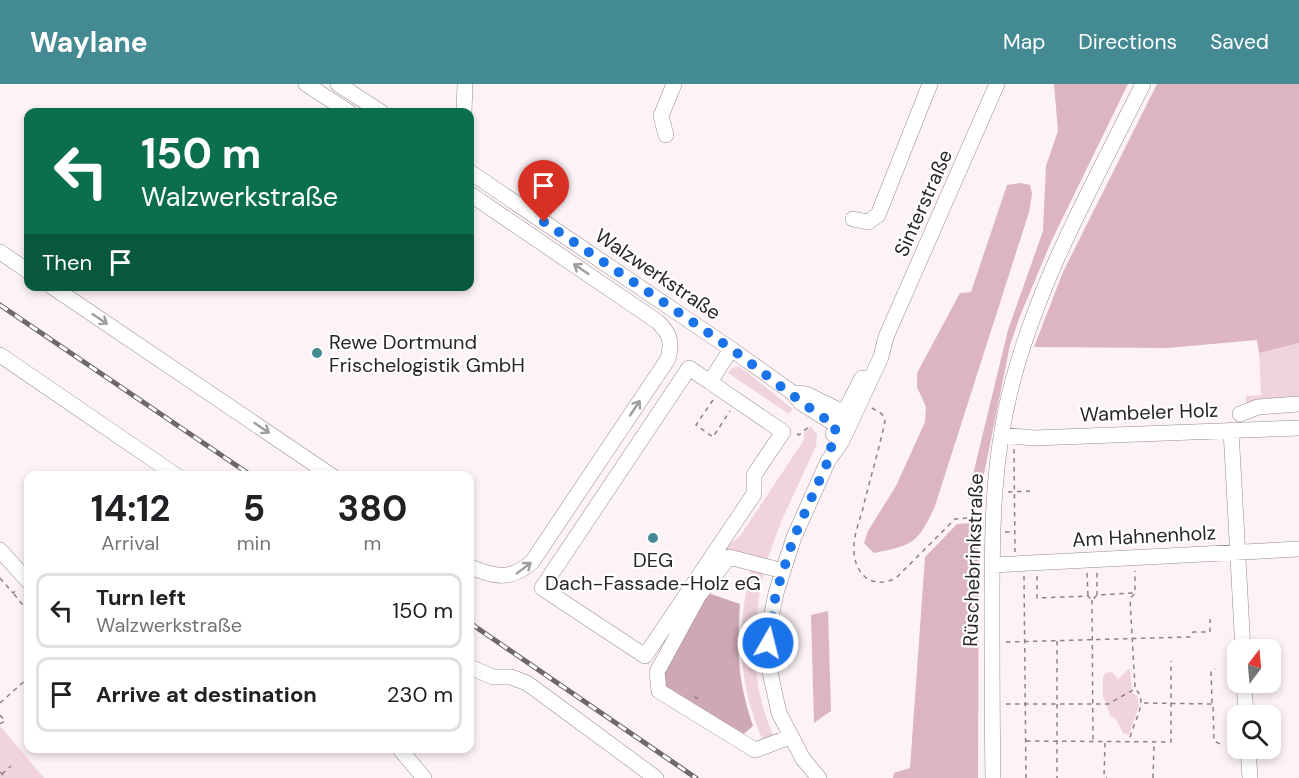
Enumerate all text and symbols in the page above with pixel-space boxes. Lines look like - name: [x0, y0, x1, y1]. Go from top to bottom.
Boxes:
- text: Waylane: [30, 24, 148, 61]
- text: Map: [1003, 28, 1045, 56]
- text: Directions: [1078, 28, 1177, 56]
- text: Saved: [1210, 28, 1269, 56]
- text: 150 m: [141, 126, 261, 181]
- icon: left: [42, 132, 120, 210]
- street label: Sinterstraße: [888, 146, 958, 260]
- pin: [518, 160, 569, 222]
- icon: arrive: [527, 169, 560, 202]
- text: Walzwerkstraße: [141, 179, 338, 214]
- street label: Walzwerkstraße: [590, 222, 726, 326]
- icon: arrive: [104, 246, 137, 279]
- text: Then: [42, 248, 92, 277]
- one-way arrow: [572, 263, 589, 276]
- one-way arrow: [91, 313, 108, 325]
- place label: Rewe Dortmund Frischelogistik GmbH: [329, 329, 525, 378]
- marker: Rewe Dortmund Frischelogistik GmbH: [310, 346, 324, 360]
- street label: Wambeler Holz: [1079, 397, 1219, 427]
- one-way arrow: [629, 401, 641, 417]
- one-way arrow: [253, 422, 269, 434]
- street label: Rüschebrinkstraße: [957, 473, 989, 647]
- text: 14:12: [91, 485, 170, 532]
- text: 5: [243, 485, 265, 532]
- text: 380: [338, 485, 407, 532]
- street label: Am Hahnenholz: [1072, 519, 1216, 553]
- text: Arrival: [101, 530, 160, 556]
- text: min: [237, 530, 271, 556]
- text: m: [364, 530, 381, 556]
- marker: DEG Dach-Fassade-Holz eG: [646, 531, 660, 545]
- place label: DEG Dach-Fassade-Holz eG: [545, 547, 761, 596]
- one-way arrow: [516, 562, 532, 575]
- text: Turn left: [96, 583, 186, 612]
- icon: left: [45, 594, 78, 627]
- text: 150 m: [392, 596, 453, 625]
- position arrow: [736, 611, 800, 675]
- text: Walzwerkstraße: [96, 612, 242, 638]
- north arrow: [1227, 639, 1281, 693]
- map controls: [1227, 639, 1281, 759]
- icon: arrive: [45, 678, 78, 711]
- text: Arrive at destination: [96, 680, 317, 709]
- text: 230 m: [387, 680, 453, 709]
- button: search: [1227, 705, 1281, 759]

